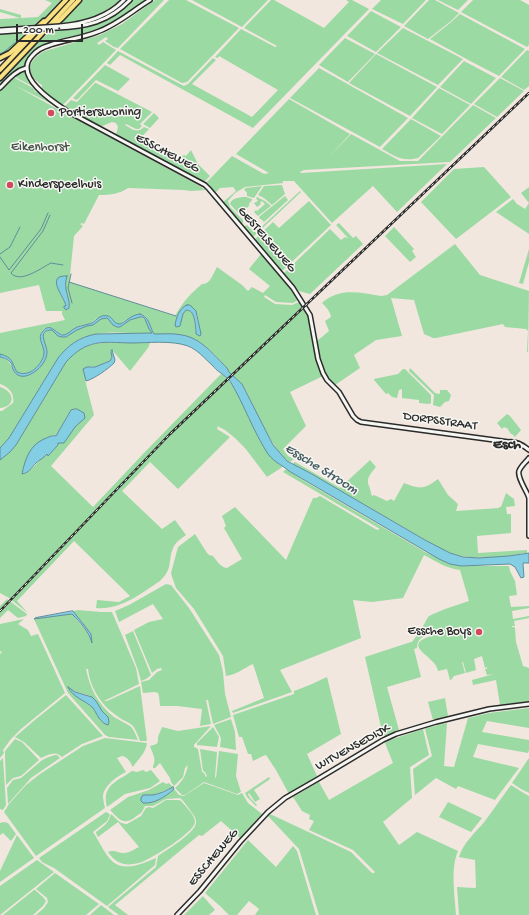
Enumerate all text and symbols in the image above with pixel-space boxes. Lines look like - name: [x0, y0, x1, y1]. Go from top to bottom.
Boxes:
- scale bar: [18, 16, 85, 42]
- text: 200 m: [23, 24, 54, 38]
- place label: Portierswoning: [59, 105, 141, 121]
- marker: Portierswoning: [46, 108, 56, 118]
- street label: ESSCHEWEG: [132, 131, 202, 177]
- park label: Eikenhorst: [11, 140, 69, 156]
- place label: Kinderspeelhuis: [18, 177, 101, 193]
- marker: Kinderspeelhuis: [5, 180, 15, 190]
- street label: GESTELSEWEG: [233, 204, 299, 276]
- street label: DORPSSTRAAT: [402, 409, 478, 435]
- district label: Esch: [493, 437, 521, 455]
- water label: Essche Stroom: [281, 441, 361, 499]
- place label: Essche Boys: [408, 624, 471, 640]
- marker: Essche Boys: [474, 627, 484, 637]
- street label: WITVENSEDIJK: [313, 721, 393, 775]
- street label: ESSCHEWEG: [186, 826, 242, 890]

